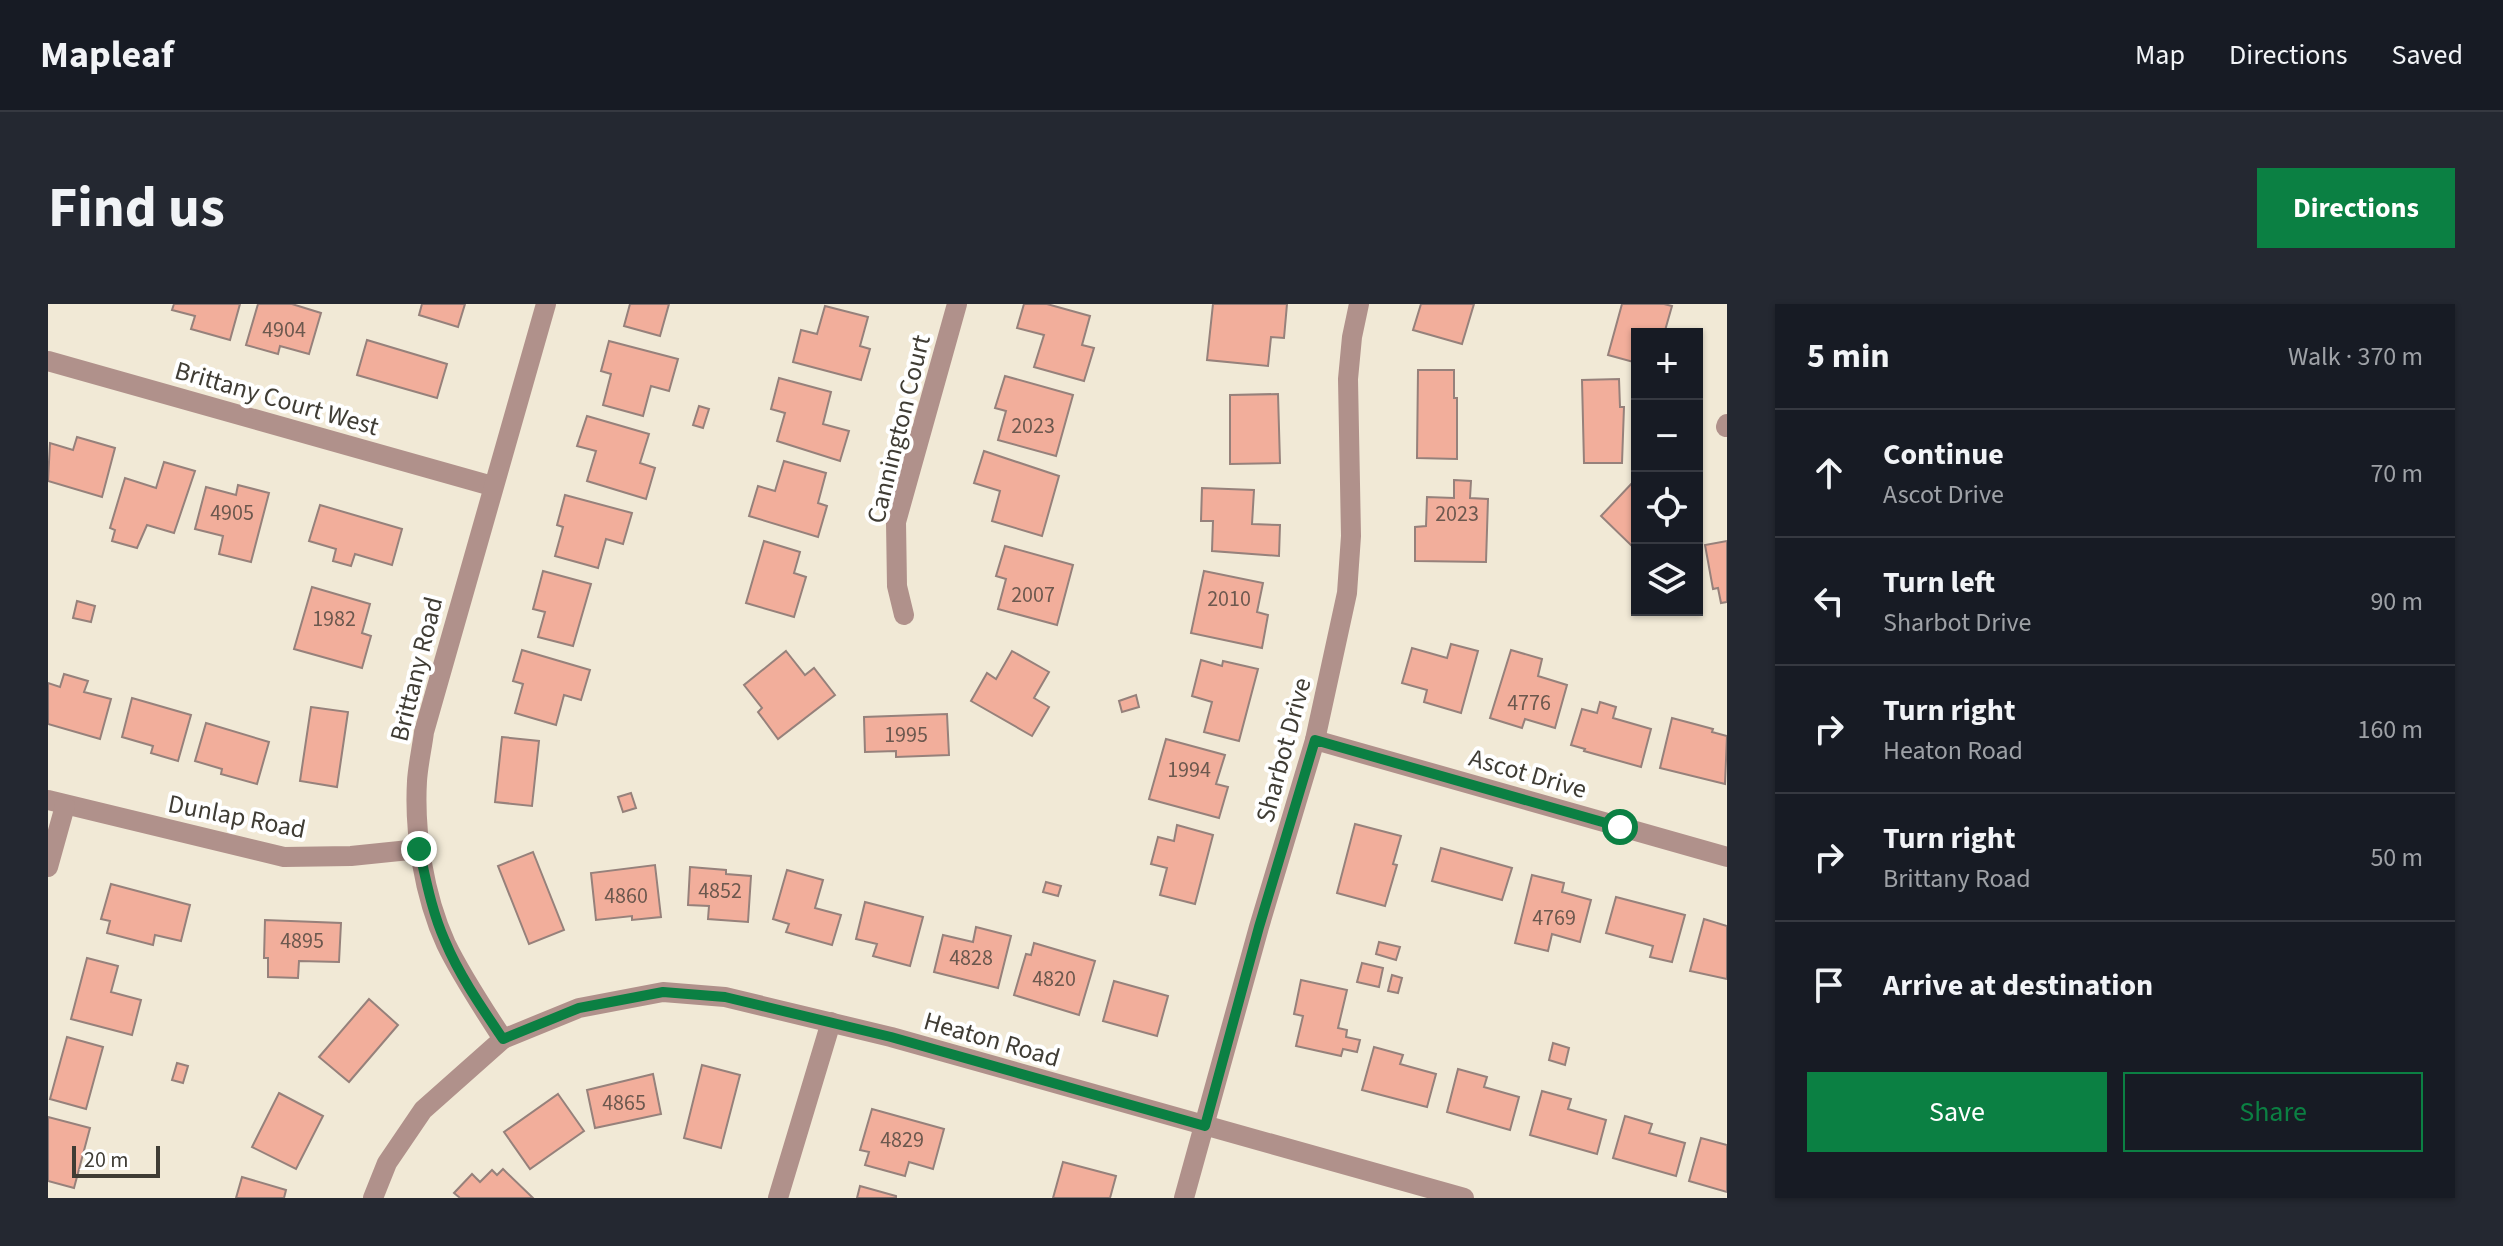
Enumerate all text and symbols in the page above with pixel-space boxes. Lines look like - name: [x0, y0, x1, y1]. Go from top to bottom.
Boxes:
- text: Mapleaf: [40, 28, 174, 82]
- text: Map: [2135, 35, 2185, 75]
- text: Directions: [2229, 35, 2348, 75]
- text: Saved: [2392, 35, 2463, 75]
- button: Directions: [2257, 168, 2455, 248]
- text: Find us: [48, 169, 225, 248]
- house number: 4904: [262, 314, 306, 346]
- map controls: [1631, 328, 1703, 616]
- button: +: [1631, 328, 1703, 400]
- street label: Cannington Court: [857, 331, 940, 527]
- text: 5 min: [1807, 332, 1890, 381]
- text: Walk · 370 m: [2288, 338, 2423, 375]
- street label: Brittany Court West: [171, 352, 383, 445]
- button: −: [1631, 400, 1703, 472]
- house number: 2023: [1011, 410, 1055, 442]
- text: Continue: [1883, 433, 2004, 476]
- icon: ahead: [1807, 451, 1851, 495]
- text: 70 m: [2370, 455, 2423, 492]
- button: locate: [1631, 472, 1703, 544]
- text: Ascot Drive: [1883, 476, 2004, 513]
- house number: 4905: [210, 497, 254, 529]
- house number: 2023: [1435, 498, 1479, 530]
- button: layers: [1631, 544, 1703, 616]
- text: Turn left: [1883, 561, 1995, 604]
- house number: 2007: [1011, 579, 1055, 611]
- icon: left: [1807, 579, 1851, 623]
- house number: 2010: [1207, 583, 1251, 615]
- text: 90 m: [2370, 583, 2423, 620]
- street label: Brittany Road: [381, 593, 452, 745]
- house number: 1982: [312, 603, 356, 635]
- text: Sharbot Drive: [1883, 604, 2032, 641]
- street label: Sharbot Drive: [1246, 674, 1321, 827]
- house number: 4776: [1507, 687, 1551, 719]
- text: Turn right: [1883, 689, 2015, 732]
- icon: right: [1807, 707, 1851, 751]
- text: 160 m: [2357, 711, 2423, 748]
- house number: 1995: [884, 719, 928, 751]
- text: Heaton Road: [1883, 732, 2023, 769]
- street label: Ascot Drive: [1465, 739, 1591, 808]
- house number: 1994: [1167, 754, 1211, 786]
- street label: Dunlap Road: [165, 785, 309, 848]
- route start: [1602, 809, 1638, 845]
- text: Turn right: [1883, 817, 2015, 860]
- route end: [401, 831, 437, 867]
- icon: right: [1807, 835, 1851, 879]
- text: 50 m: [2370, 839, 2423, 876]
- text: Brittany Road: [1883, 860, 2031, 897]
- house number: 4852: [698, 875, 742, 907]
- house number: 4860: [604, 880, 648, 912]
- house number: 4769: [1532, 902, 1576, 934]
- house number: 4895: [280, 925, 324, 957]
- house number: 4828: [949, 942, 993, 974]
- house number: 4820: [1032, 963, 1076, 995]
- icon: arrive: [1807, 963, 1851, 1007]
- text: Arrive at destination: [1883, 964, 2153, 1007]
- street label: Heaton Road: [919, 1002, 1064, 1077]
- button: Save: [1807, 1072, 2107, 1152]
- button: Share: [2123, 1072, 2423, 1152]
- house number: 4865: [602, 1087, 646, 1119]
- house number: 4829: [880, 1124, 924, 1156]
- scale bar: [72, 1142, 160, 1178]
- text: 20 m: [84, 1144, 129, 1176]

